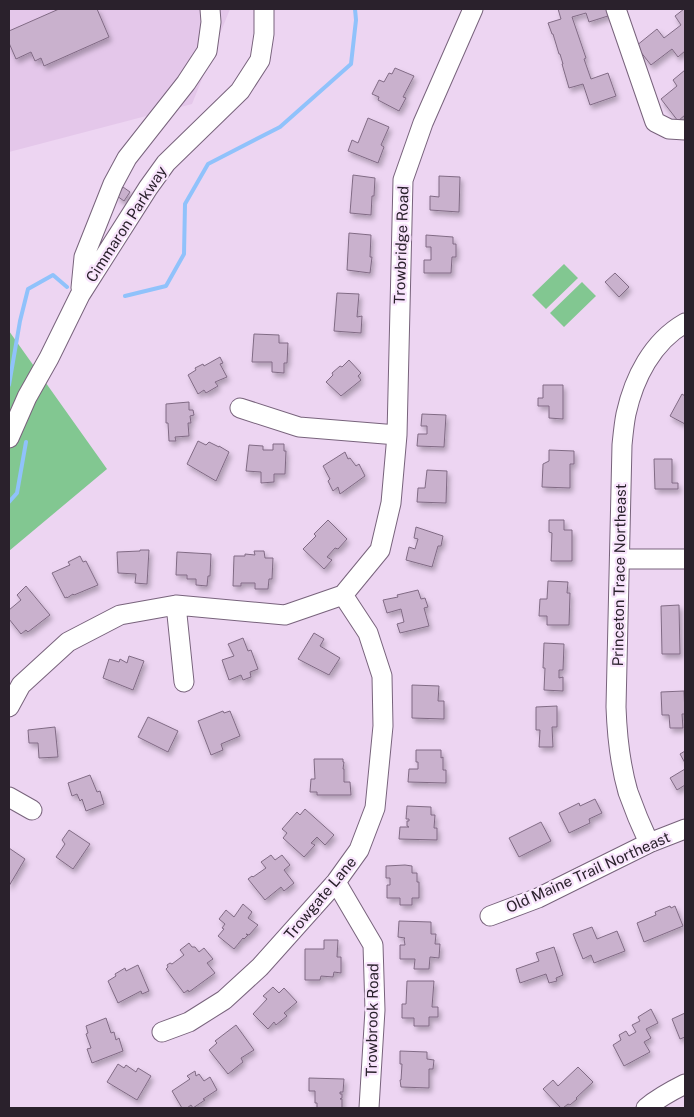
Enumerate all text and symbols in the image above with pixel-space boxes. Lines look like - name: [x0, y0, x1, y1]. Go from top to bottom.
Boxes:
- street label: Cimmaron Parkway: [82, 163, 170, 285]
- street label: Trowbridge Road: [390, 186, 412, 304]
- street label: Princeton Trace Northeast: [609, 483, 629, 666]
- street label: Old Maine Trail Northeast: [503, 828, 673, 916]
- street label: Trowgate Lane: [281, 853, 359, 943]
- street label: Trowbrook Road: [363, 963, 381, 1077]

